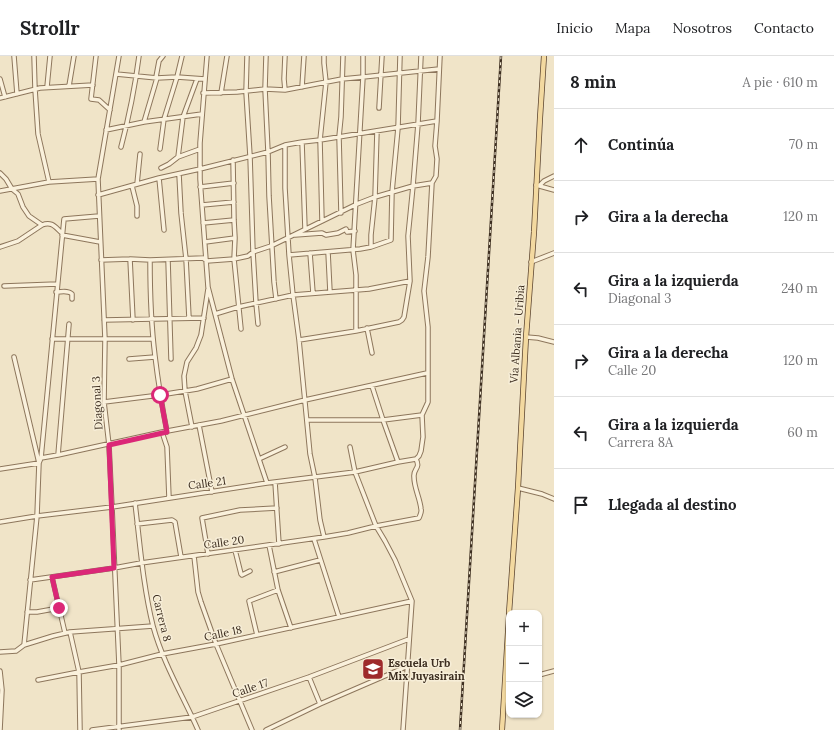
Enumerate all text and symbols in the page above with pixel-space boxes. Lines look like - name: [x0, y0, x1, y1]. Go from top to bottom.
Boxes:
- text: Strollr: [20, 16, 80, 40]
- text: Inicio: [556, 19, 593, 37]
- text: Mapa: [615, 19, 651, 37]
- text: Nosotros: [673, 19, 732, 37]
- text: Contacto: [754, 19, 814, 37]
- text: 8 min: [570, 71, 616, 93]
- text: A pie · 610 m: [743, 74, 818, 91]
- icon: ahead: [570, 134, 592, 156]
- text: Continúa: [608, 135, 674, 154]
- text: 70 m: [789, 136, 818, 153]
- icon: right: [570, 206, 592, 228]
- text: Gira a la derecha: [608, 207, 728, 226]
- text: 120 m: [783, 208, 818, 225]
- text: Gira a la izquierda: [608, 271, 739, 290]
- icon: left: [570, 278, 592, 300]
- text: 240 m: [781, 280, 818, 297]
- street label: Vía Albania - Uribia: [507, 284, 527, 385]
- text: Diagonal 3: [608, 290, 672, 307]
- text: Gira a la derecha: [608, 343, 728, 362]
- icon: right: [570, 350, 592, 372]
- text: 120 m: [783, 352, 818, 369]
- text: Calle 20: [608, 362, 656, 379]
- street label: Diagonal 3: [89, 376, 105, 430]
- route start: [151, 386, 169, 404]
- text: Gira a la izquierda: [608, 415, 739, 434]
- icon: left: [570, 422, 592, 444]
- text: 60 m: [787, 424, 818, 441]
- text: Carrera 8A: [608, 434, 673, 451]
- street label: Calle 21: [187, 473, 227, 493]
- icon: arrive: [570, 494, 592, 516]
- text: Llegada al destino: [608, 495, 737, 514]
- street label: Calle 20: [203, 532, 245, 552]
- street label: Carrera 8: [149, 593, 175, 643]
- route end: [50, 599, 68, 617]
- map controls: [506, 610, 542, 718]
- button: +: [506, 610, 542, 646]
- street label: Calle 18: [203, 622, 243, 644]
- button: −: [506, 646, 542, 682]
- school or university icon: Escuela Urb Mix Juyasirain: [360, 656, 386, 682]
- place label: Escuela Urb Mix Juyasirain: [388, 656, 465, 683]
- street label: Calle 17: [230, 675, 270, 701]
- button: layers: [506, 682, 542, 718]

